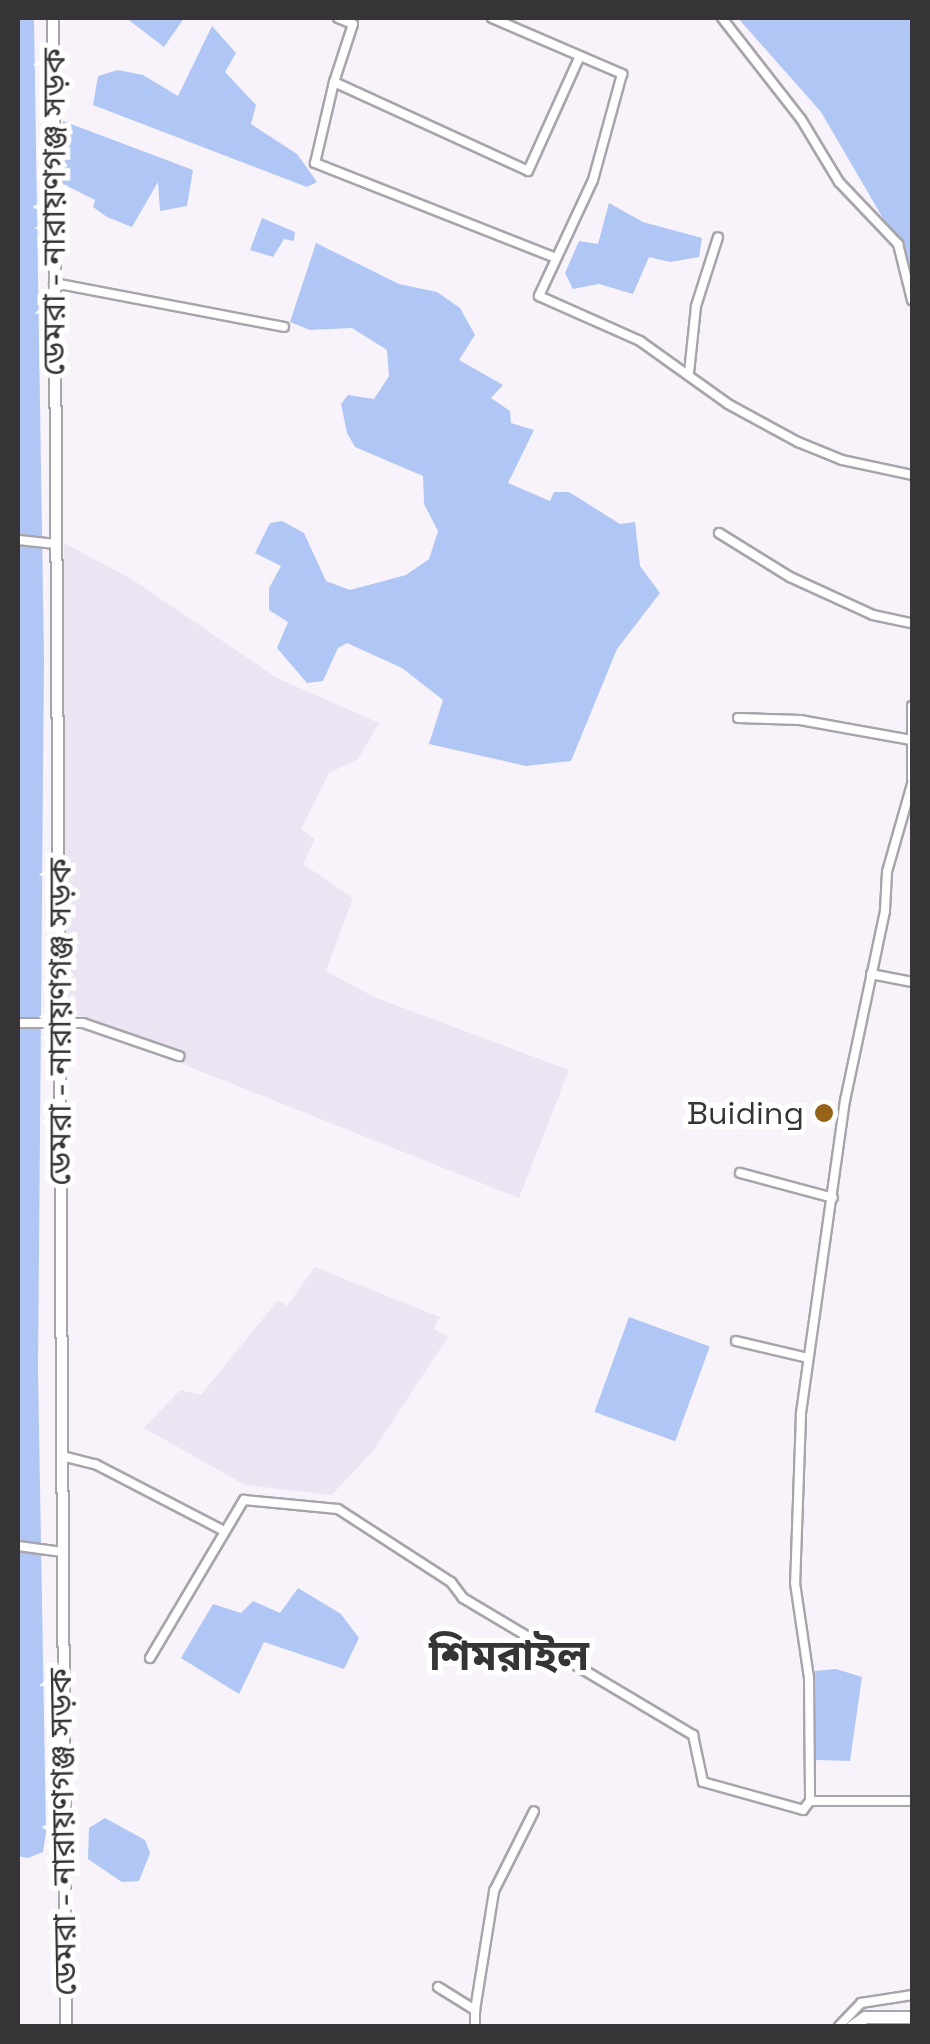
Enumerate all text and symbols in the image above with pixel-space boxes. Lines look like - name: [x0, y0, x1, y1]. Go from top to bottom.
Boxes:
- street label: ডেমরা - নারায়ণগঞ্জ সড়ক: [35, 47, 73, 377]
- street label: ডেমরা - নারায়ণগঞ্জ সড়ক: [41, 857, 79, 1187]
- place label: Buiding: [687, 1094, 804, 1132]
- marker: Buiding: [813, 1102, 835, 1124]
- district label: শিমরাইল: [429, 1631, 589, 1681]
- street label: ডেমরা - নারায়ণগঞ্জ সড়ক: [41, 1667, 85, 1997]

